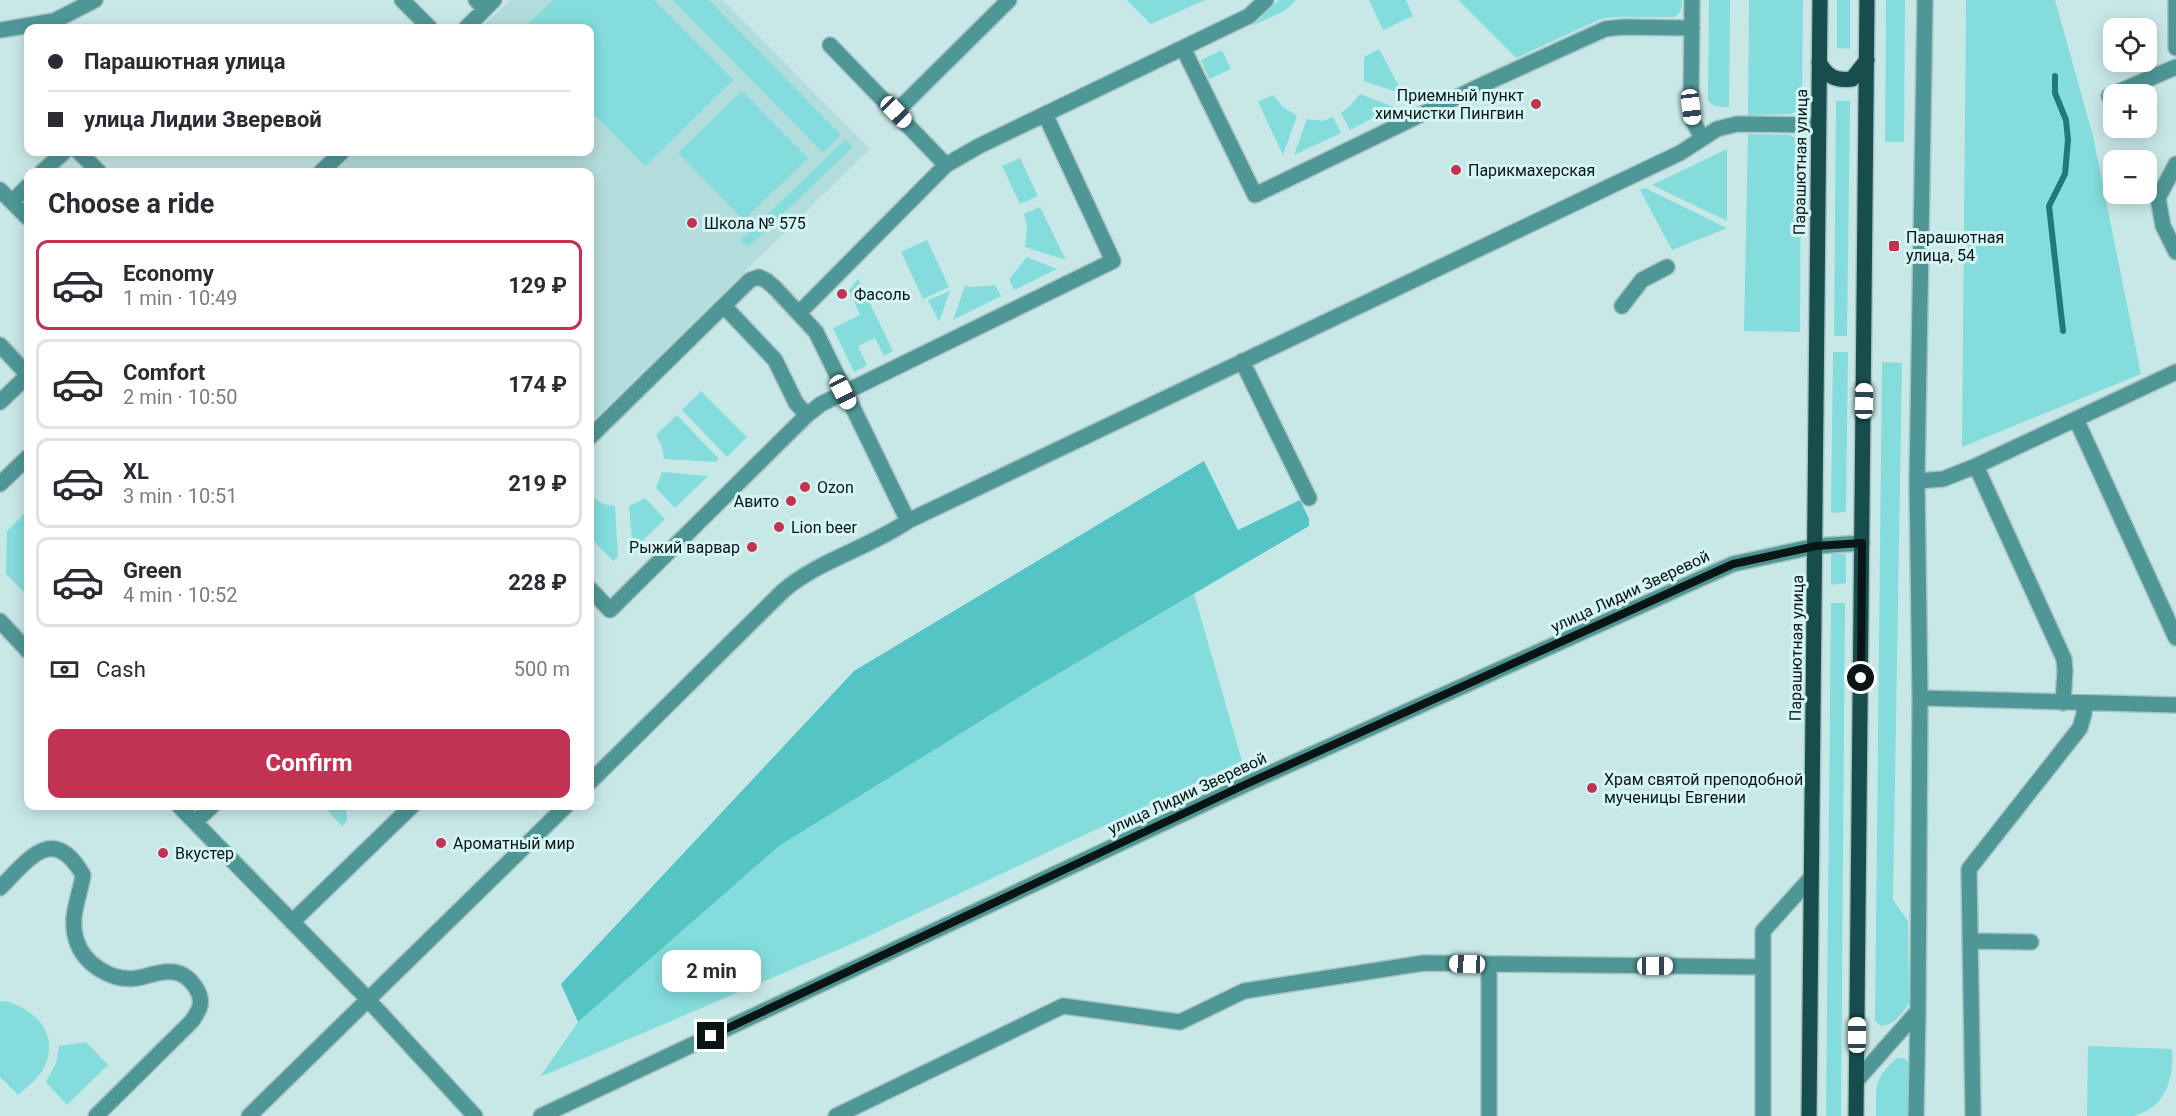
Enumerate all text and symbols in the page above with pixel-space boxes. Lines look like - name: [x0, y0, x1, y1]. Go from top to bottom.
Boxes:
- map controls: [2103, 18, 2157, 204]
- button: locate: [2103, 18, 2157, 72]
- text: Парашютная улица: [84, 49, 286, 74]
- button: +: [2103, 84, 2157, 138]
- place label: Приемный пункт химчистки Пингвин: [1375, 86, 1524, 123]
- car: [1680, 88, 1702, 126]
- street label: Парашютная улица: [1790, 89, 1811, 235]
- car: [877, 93, 915, 131]
- marker: Приемный пункт химчистки Пингвин: [1529, 97, 1543, 111]
- text: улица Лидии Зверевой: [84, 107, 322, 132]
- button: −: [2103, 150, 2157, 204]
- place label: Парикмахерская: [1468, 161, 1595, 180]
- marker: Парикмахерская: [1449, 163, 1463, 177]
- text: Choose a ride: [48, 188, 214, 220]
- place label: Школа № 575: [704, 214, 806, 233]
- marker: Школа № 575: [685, 216, 699, 230]
- place label: Парашютная улица, 54: [1906, 228, 2004, 265]
- marker: Парашютная улица, 54: [1887, 239, 1901, 253]
- icon: car: [51, 258, 105, 312]
- text: Economy: [123, 261, 214, 286]
- text: 129 ₽: [508, 273, 567, 298]
- place label: Фасоль: [854, 285, 910, 304]
- text: 1 min · 10:49: [123, 286, 238, 310]
- marker: Фасоль: [835, 287, 849, 301]
- icon: car: [51, 357, 105, 411]
- text: Comfort: [123, 360, 205, 385]
- text: 174 ₽: [508, 372, 567, 397]
- car: [827, 372, 859, 412]
- car: [1855, 383, 1873, 419]
- text: 2 min · 10:50: [123, 385, 238, 409]
- icon: car: [51, 456, 105, 510]
- text: XL: [123, 459, 149, 484]
- text: 219 ₽: [508, 471, 567, 496]
- place label: Ozon: [817, 478, 854, 497]
- marker: Ozon: [798, 480, 812, 494]
- text: 3 min · 10:51: [123, 484, 238, 508]
- place label: Авито: [734, 492, 779, 511]
- marker: Авито: [784, 494, 798, 508]
- place label: Lion beer: [791, 518, 857, 537]
- marker: Lion beer: [772, 520, 786, 534]
- place label: Рыжий варвар: [629, 538, 740, 557]
- marker: Рыжий варвар: [745, 540, 759, 554]
- street label: улица Лидии Зверевой: [1548, 546, 1712, 637]
- icon: car: [51, 555, 105, 609]
- text: Green: [123, 558, 182, 583]
- text: 228 ₽: [508, 570, 567, 595]
- street label: Парашютная улица: [1786, 575, 1807, 721]
- text: 4 min · 10:52: [123, 583, 238, 607]
- icon: cash: [48, 653, 81, 686]
- text: Cash: [96, 657, 146, 682]
- text: 500 m: [514, 657, 570, 681]
- route start: [1847, 664, 1874, 691]
- button: Confirm: [48, 729, 570, 798]
- street label: улица Лидии Зверевой: [1105, 748, 1269, 839]
- place label: Храм святой преподобной мученицы Евгении: [1604, 770, 1803, 807]
- marker: Храм святой преподобной мученицы Евгении: [1585, 781, 1599, 795]
- place label: Ароматный мир: [453, 834, 575, 853]
- marker: Ароматный мир: [434, 836, 448, 850]
- place label: Вкустер: [175, 844, 234, 863]
- marker: Вкустер: [156, 846, 170, 860]
- callout: 2 min: [662, 949, 760, 991]
- car: [1449, 954, 1485, 974]
- car: [1637, 957, 1673, 975]
- text: 2 min: [686, 959, 737, 983]
- car: [1848, 1017, 1866, 1053]
- route end: [697, 1022, 724, 1049]

